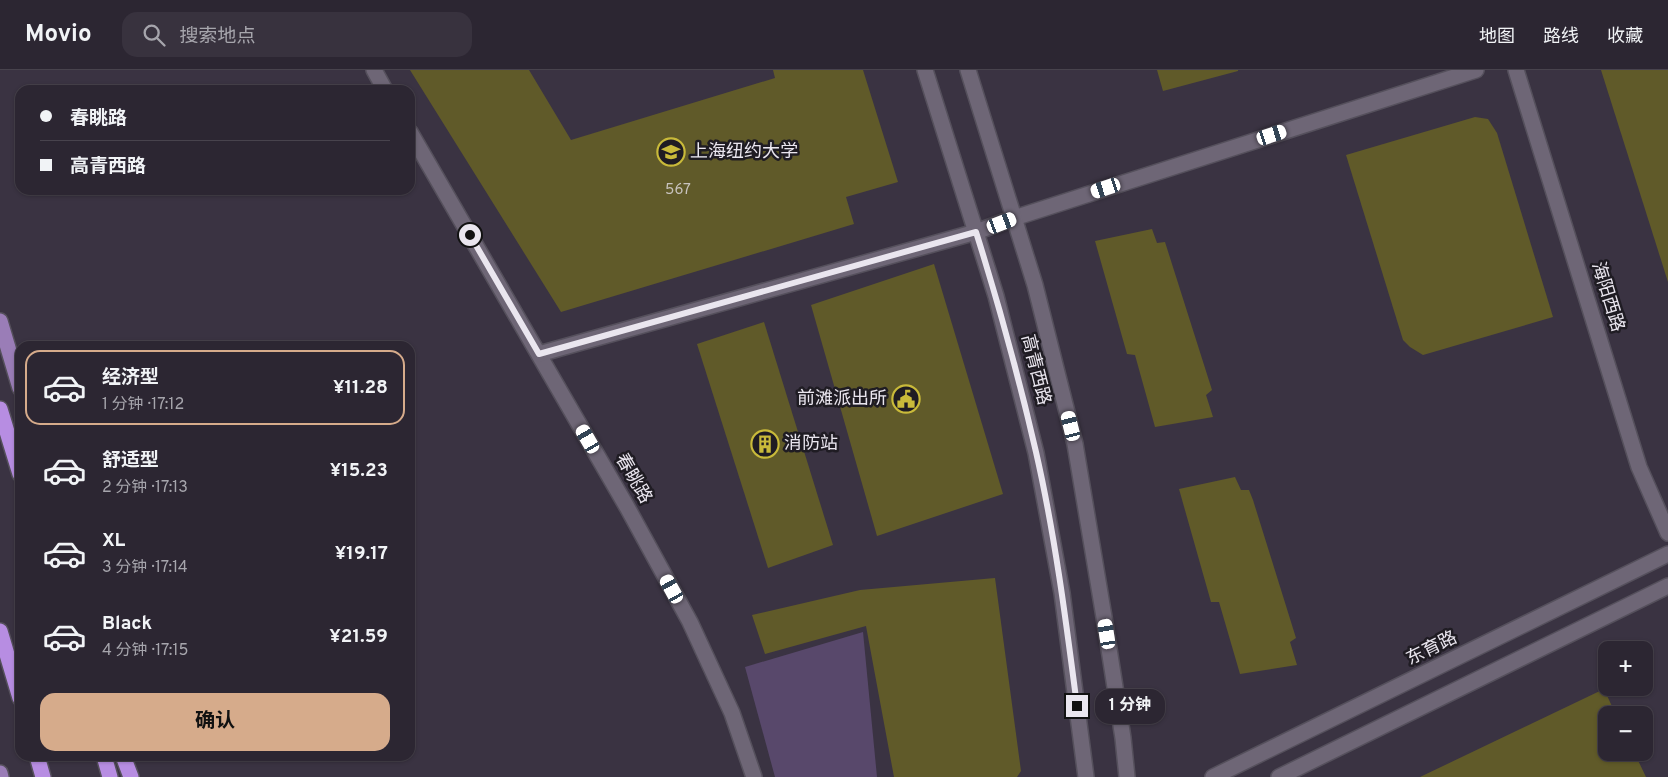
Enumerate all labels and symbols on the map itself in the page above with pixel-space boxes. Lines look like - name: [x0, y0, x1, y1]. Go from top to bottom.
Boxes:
- car: [1255, 123, 1288, 147]
- school or university icon: 上海纽约大学: [656, 137, 686, 167]
- place label: 上海纽约大学: [690, 141, 798, 164]
- car: [1089, 176, 1122, 200]
- house number: 567: [665, 181, 691, 200]
- car: [985, 211, 1018, 235]
- route start: [459, 224, 481, 246]
- street label: 海阳西路: [1585, 259, 1629, 335]
- street label: 高青西路: [1015, 332, 1055, 408]
- public building icon: 前滩派出所: [891, 384, 921, 414]
- place label: 前滩派出所: [797, 388, 887, 411]
- car: [1060, 410, 1081, 442]
- car: [574, 422, 601, 456]
- building icon: 消防站: [750, 429, 780, 459]
- place label: 消防站: [784, 433, 838, 456]
- street label: 春眺路: [610, 450, 656, 508]
- car: [658, 572, 685, 606]
- car: [1097, 618, 1116, 650]
- street label: 东育路: [1403, 627, 1461, 671]
- callout: 1 分钟: [1094, 688, 1164, 724]
- route end: [1066, 695, 1088, 717]

